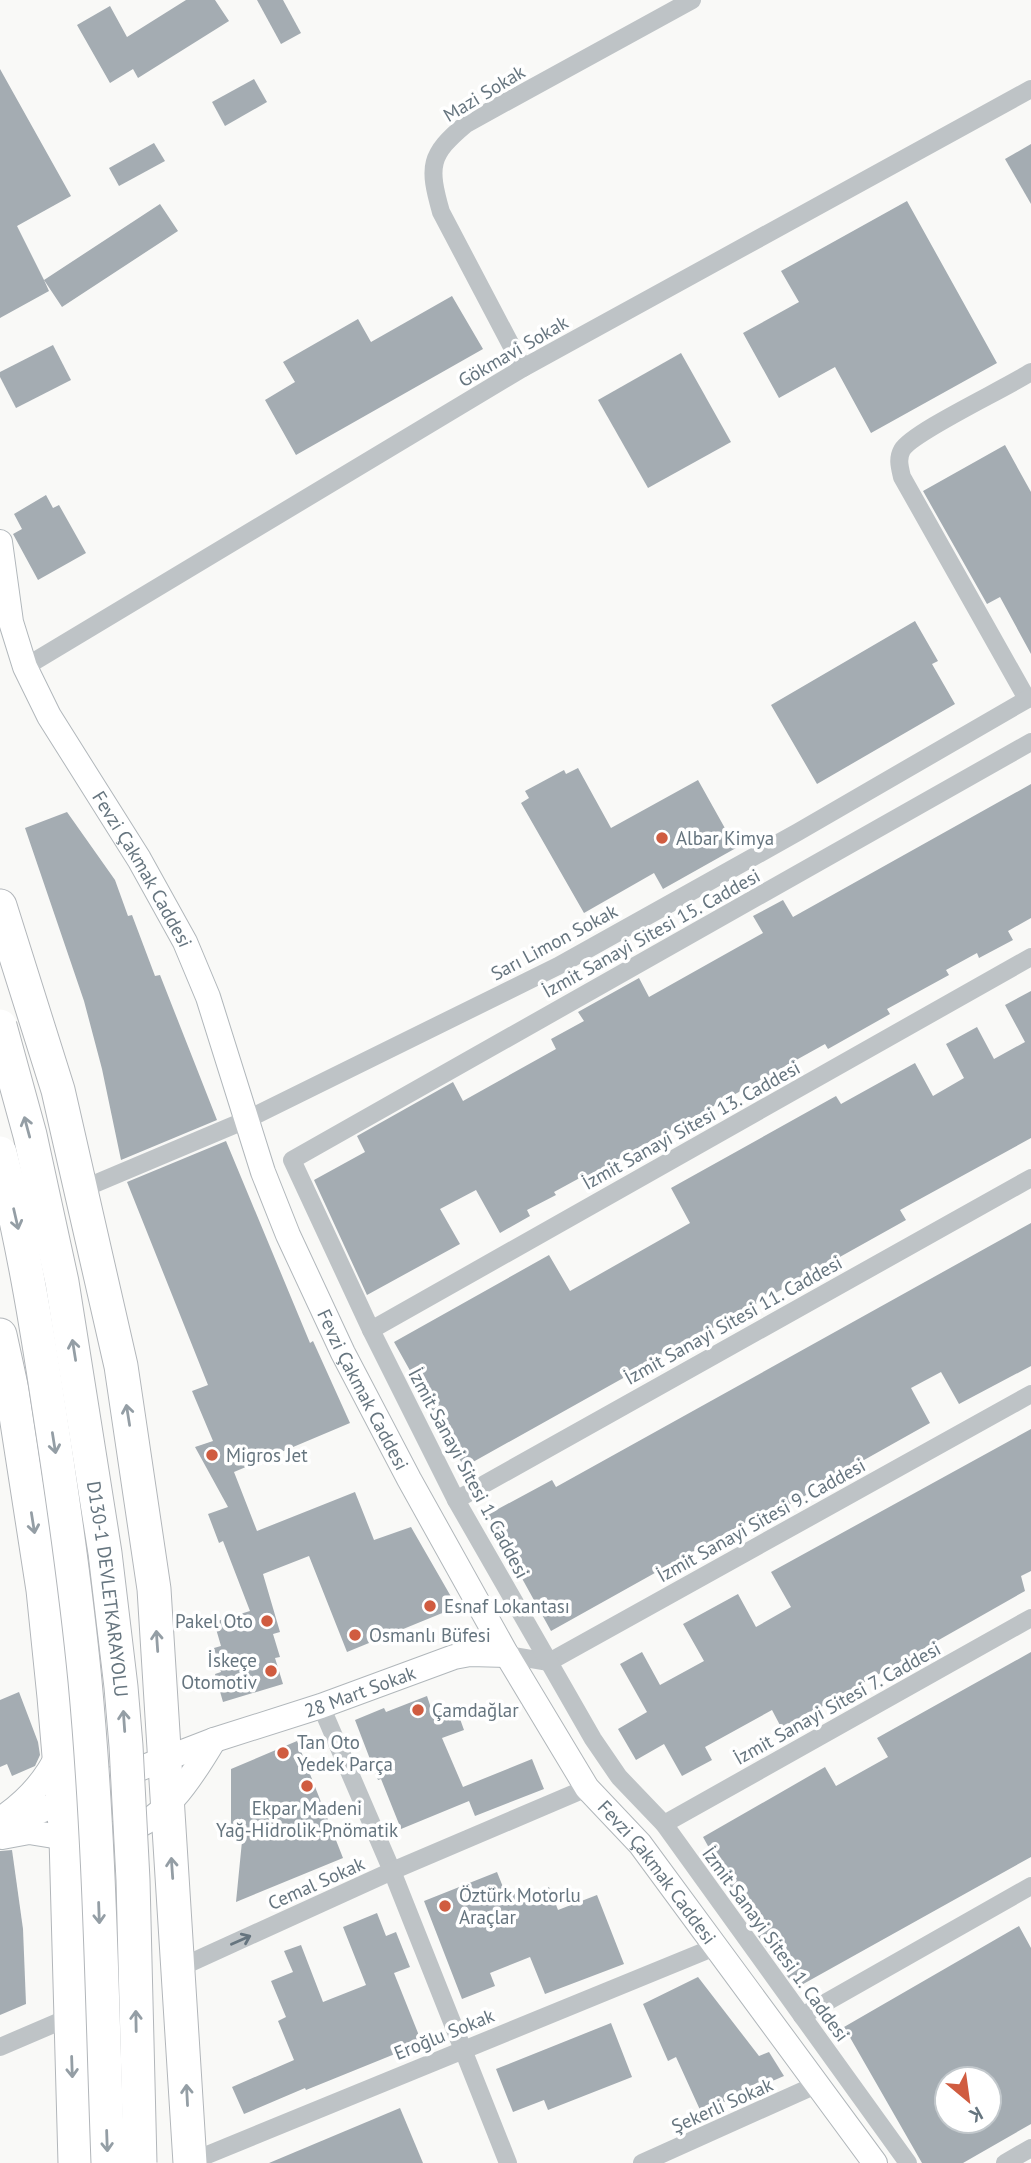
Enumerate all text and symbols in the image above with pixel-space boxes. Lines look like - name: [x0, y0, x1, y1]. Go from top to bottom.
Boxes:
- street label: Mazi Sokak: [439, 59, 529, 127]
- street label: Gökmavi Sokak: [454, 310, 572, 392]
- street label: Fevzi Çakmak Caddesi: [87, 786, 198, 951]
- place label: Albar Kimya: [676, 826, 774, 850]
- marker: Albar Kimya: [654, 830, 670, 846]
- street label: İzmit Sanayi Sitesi 15. Caddesi: [538, 863, 764, 1003]
- street label: Sarı Limon Sokak: [487, 899, 621, 985]
- street label: İzmit Sanayi Sitesi 13. Caddesi: [578, 1055, 804, 1195]
- one-way arrow: [20, 1116, 33, 1138]
- one-way arrow: [10, 1207, 23, 1230]
- street label: İzmit Sanayi Sitesi 11. Caddesi: [620, 1250, 846, 1390]
- street label: Fevzi Çakmak Caddesi: [312, 1305, 414, 1474]
- one-way arrow: [67, 1339, 80, 1362]
- street label: İzmit Sanayi Sitesi 1. Caddesi: [403, 1364, 535, 1582]
- one-way arrow: [121, 1404, 134, 1427]
- one-way arrow: [48, 1431, 61, 1454]
- place label: Migros Jet: [226, 1443, 308, 1467]
- marker: Migros Jet: [204, 1447, 220, 1463]
- street label: İzmit Sanayi Sitesi 9. Caddesi: [653, 1453, 869, 1587]
- street label: D130-1 DEVLETKARAYOLU: [82, 1479, 134, 1698]
- one-way arrow: [27, 1511, 40, 1534]
- place label: Esnaf Lokantası: [444, 1594, 570, 1618]
- marker: Esnaf Lokantası: [422, 1598, 438, 1614]
- place label: Pakel Oto: [175, 1609, 253, 1633]
- marker: Pakel Oto: [259, 1613, 275, 1629]
- place label: Osmanlı Büfesi: [369, 1623, 491, 1647]
- marker: Osmanlı Büfesi: [347, 1627, 363, 1643]
- one-way arrow: [150, 1630, 163, 1653]
- street label: İzmit Sanayi Sitesi 7. Caddesi: [729, 1636, 945, 1770]
- place label: İskeçe Otomotiv: [181, 1648, 257, 1694]
- street label: 28 Mart Sokak: [301, 1660, 419, 1723]
- marker: İskeçe Otomotiv: [263, 1663, 279, 1679]
- place label: Çamdağlar: [432, 1698, 519, 1722]
- marker: Çamdağlar: [410, 1702, 426, 1718]
- one-way arrow: [117, 1710, 130, 1732]
- place label: Tan Oto Yedek Parça: [297, 1730, 393, 1776]
- marker: Tan Oto Yedek Parça: [275, 1745, 291, 1761]
- marker: Ekpar Madeni Yağ-Hidrolik-Pnömatik: [299, 1778, 315, 1794]
- street label: Fevzi Çakmak Caddesi: [593, 1795, 722, 1949]
- place label: Ekpar Madeni Yağ-Hidrolik-Pnömatik: [216, 1796, 398, 1842]
- street label: İzmit Sanayi Sitesi 1. Caddesi: [697, 1842, 855, 2046]
- street label: Cemal Sokak: [264, 1851, 368, 1915]
- one-way arrow: [165, 1857, 178, 1880]
- place label: Öztürk Motorlu Araçlar: [459, 1883, 581, 1929]
- marker: Öztürk Motorlu Araçlar: [437, 1898, 453, 1914]
- one-way arrow: [92, 1901, 105, 1924]
- one-way arrow: [230, 1933, 251, 1946]
- street label: Eroğlu Sokak: [390, 2003, 498, 2065]
- one-way arrow: [130, 2010, 143, 2033]
- one-way arrow: [65, 2055, 78, 2078]
- north arrow: [933, 2065, 1003, 2135]
- street label: Şekerli Sokak: [668, 2072, 776, 2138]
- one-way arrow: [180, 2084, 193, 2107]
- text: K: [965, 2102, 987, 2128]
- one-way arrow: [100, 2129, 113, 2152]

